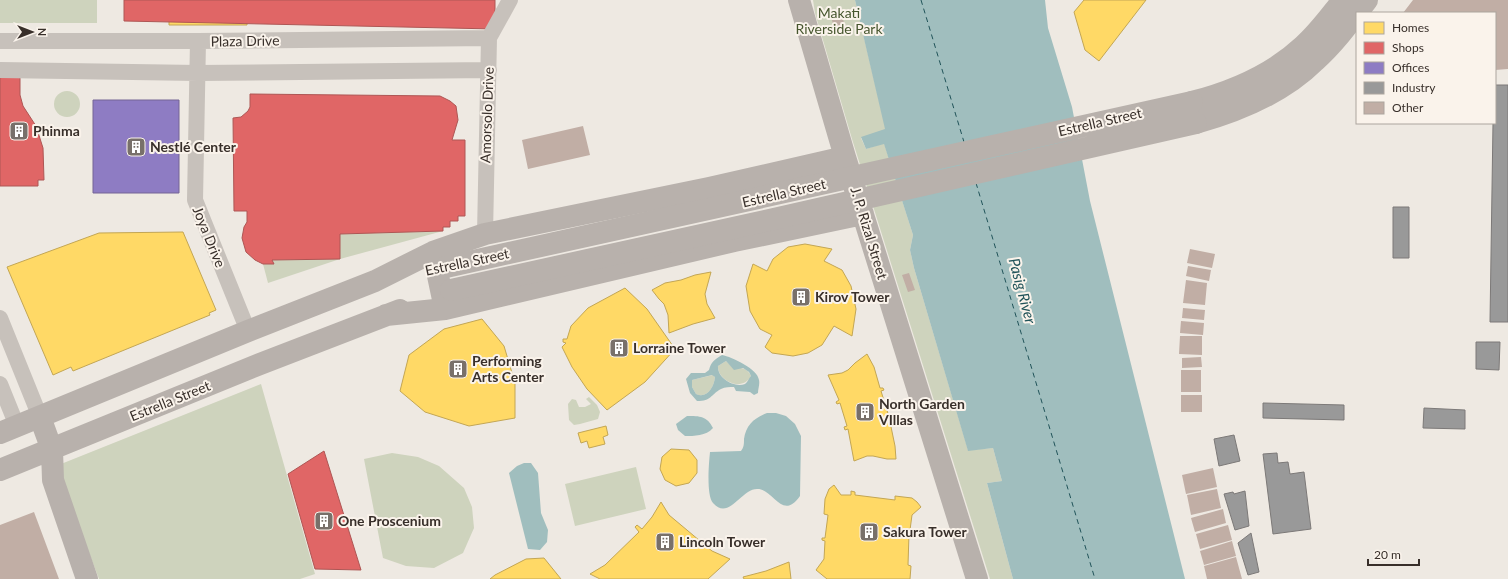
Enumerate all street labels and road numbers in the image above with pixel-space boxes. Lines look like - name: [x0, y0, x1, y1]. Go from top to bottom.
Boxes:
- street label: Plaza Drive: [210, 31, 280, 50]
- street label: Amorsolo Drive: [476, 67, 497, 163]
- street label: Estrella Street: [1056, 104, 1143, 139]
- street label: Estrella Street: [740, 175, 827, 210]
- street label: J. P. Rizal Street: [847, 185, 892, 281]
- street label: Joya Drive: [190, 204, 229, 270]
- street label: Estrella Street: [423, 244, 510, 279]
- street label: Estrella Street: [127, 377, 213, 424]

